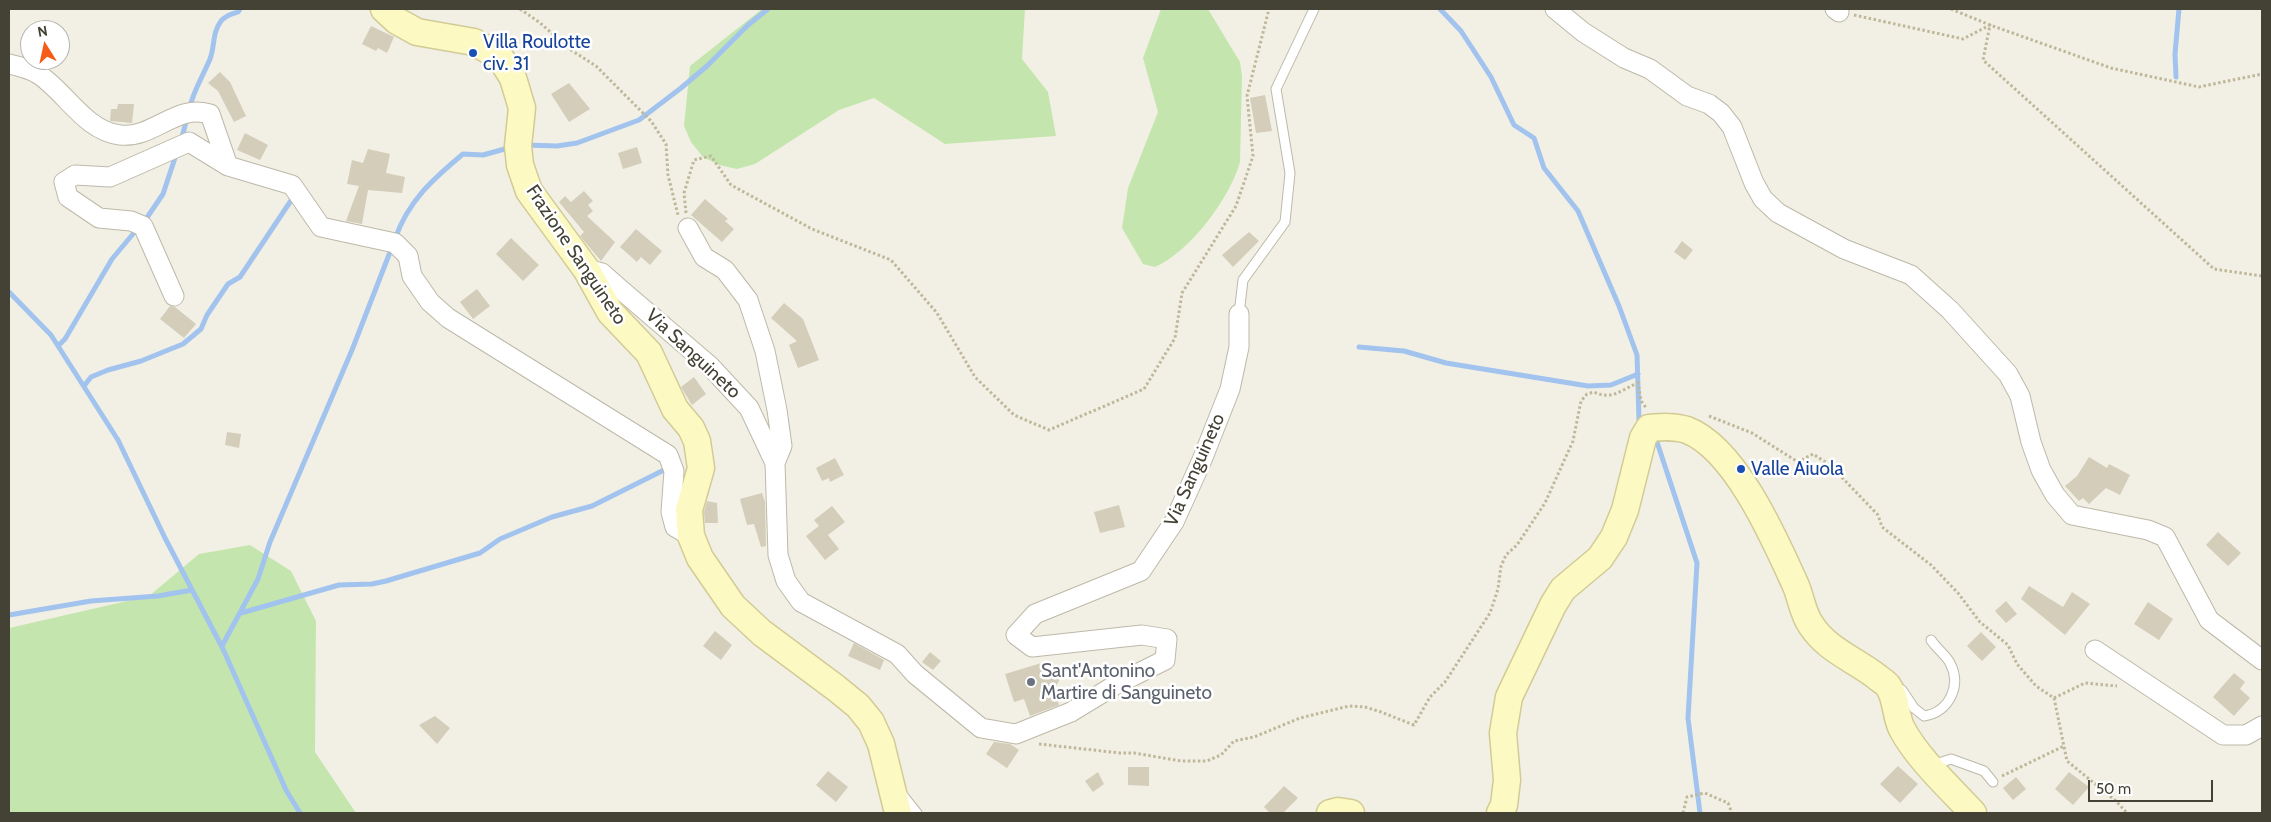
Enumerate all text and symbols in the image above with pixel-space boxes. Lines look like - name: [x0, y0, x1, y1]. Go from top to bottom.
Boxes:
- north arrow: [20, 20, 70, 70]
- text: N: [36, 21, 49, 41]
- place label: Villa Roulotte civ. 31: [483, 31, 590, 75]
- marker: Villa Roulotte civ. 31: [467, 47, 479, 59]
- street label: Frazione Sanguineto: [521, 181, 631, 329]
- street label: Via Sanguineto: [641, 304, 745, 404]
- street label: Via Sanguineto: [1160, 410, 1230, 530]
- place label: Valle Aiuola: [1751, 458, 1844, 480]
- marker: Valle Aiuola: [1735, 463, 1747, 475]
- place label: Sant'Antonino Martire di Sanguineto: [1041, 660, 1212, 704]
- marker: Sant'Antonino Martire di Sanguineto: [1025, 676, 1037, 688]
- scale bar: [2091, 770, 2216, 802]
- text: 50 m: [2096, 780, 2131, 798]

